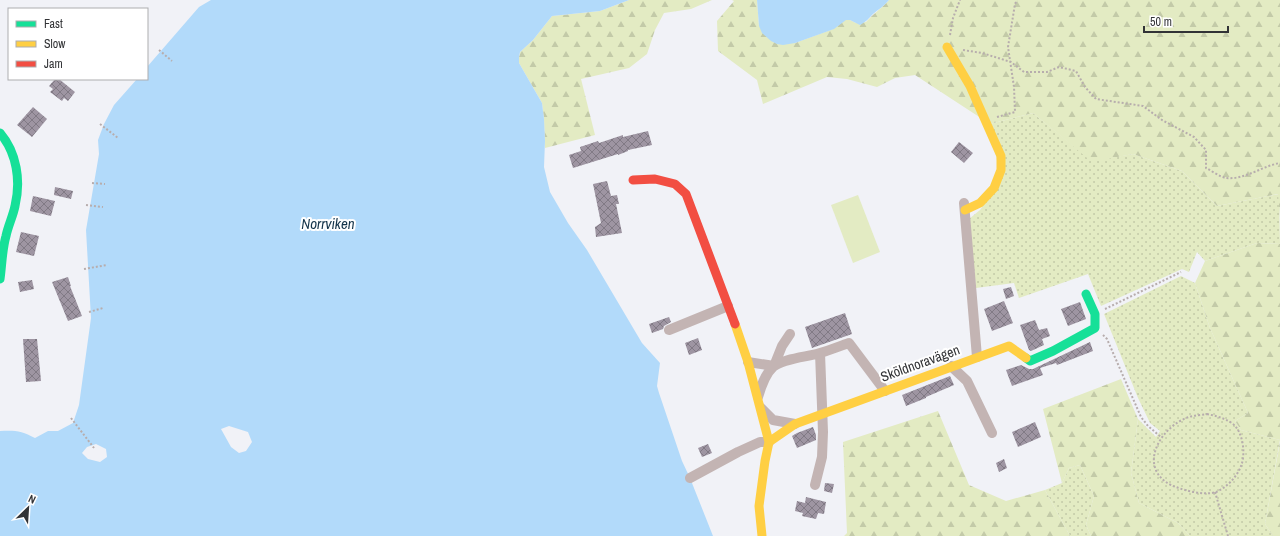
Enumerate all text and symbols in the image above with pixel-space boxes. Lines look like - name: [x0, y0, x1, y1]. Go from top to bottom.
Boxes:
- legend: [8, 8, 148, 80]
- scale bar: [1144, 8, 1228, 34]
- text: 50 m: [1150, 14, 1172, 30]
- text: Fast: [44, 16, 63, 32]
- text: Slow: [44, 36, 66, 52]
- text: Jam: [44, 56, 63, 72]
- water label: Norrviken: [301, 213, 355, 234]
- street label: Sköldnoravägen: [878, 340, 962, 386]
- north arrow: [8, 488, 48, 528]
- text: N: [26, 491, 38, 507]

